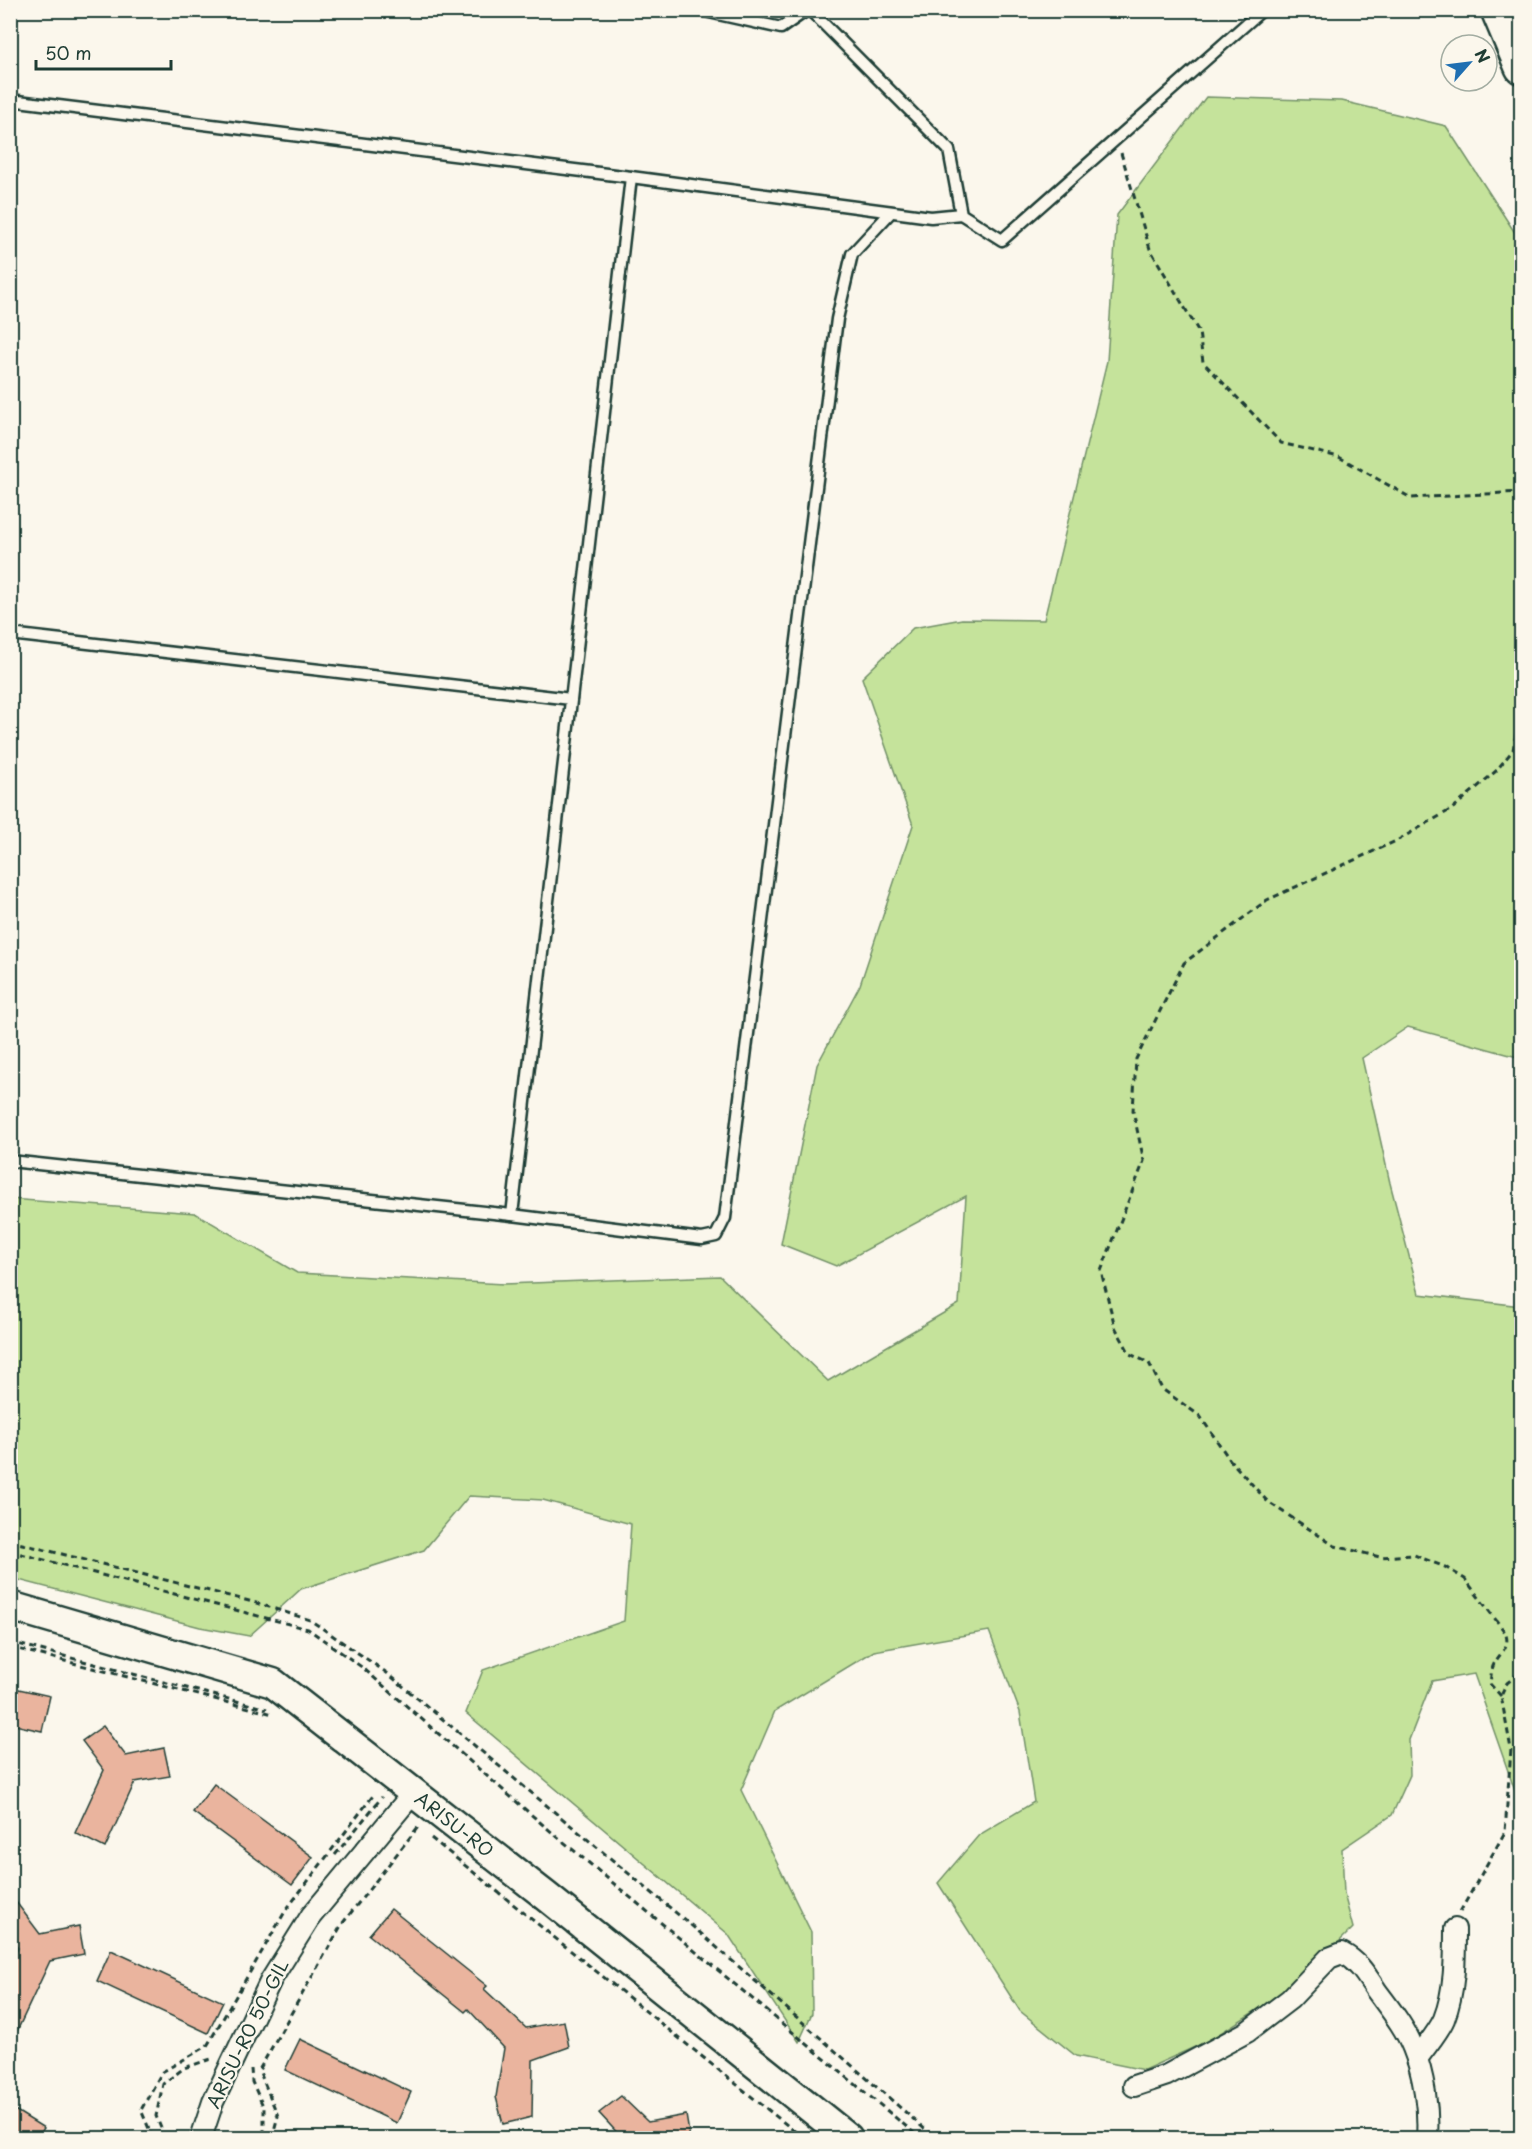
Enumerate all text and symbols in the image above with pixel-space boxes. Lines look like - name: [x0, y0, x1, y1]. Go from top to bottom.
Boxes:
- scale bar: [36, 33, 171, 71]
- north arrow: [1439, 33, 1499, 93]
- text: 50 m: [45, 39, 92, 66]
- text: N: [1470, 44, 1497, 67]
- street label: ARISU-RO: [410, 1785, 500, 1863]
- street label: ARISU-RO 50-GIL: [199, 1954, 294, 2112]

